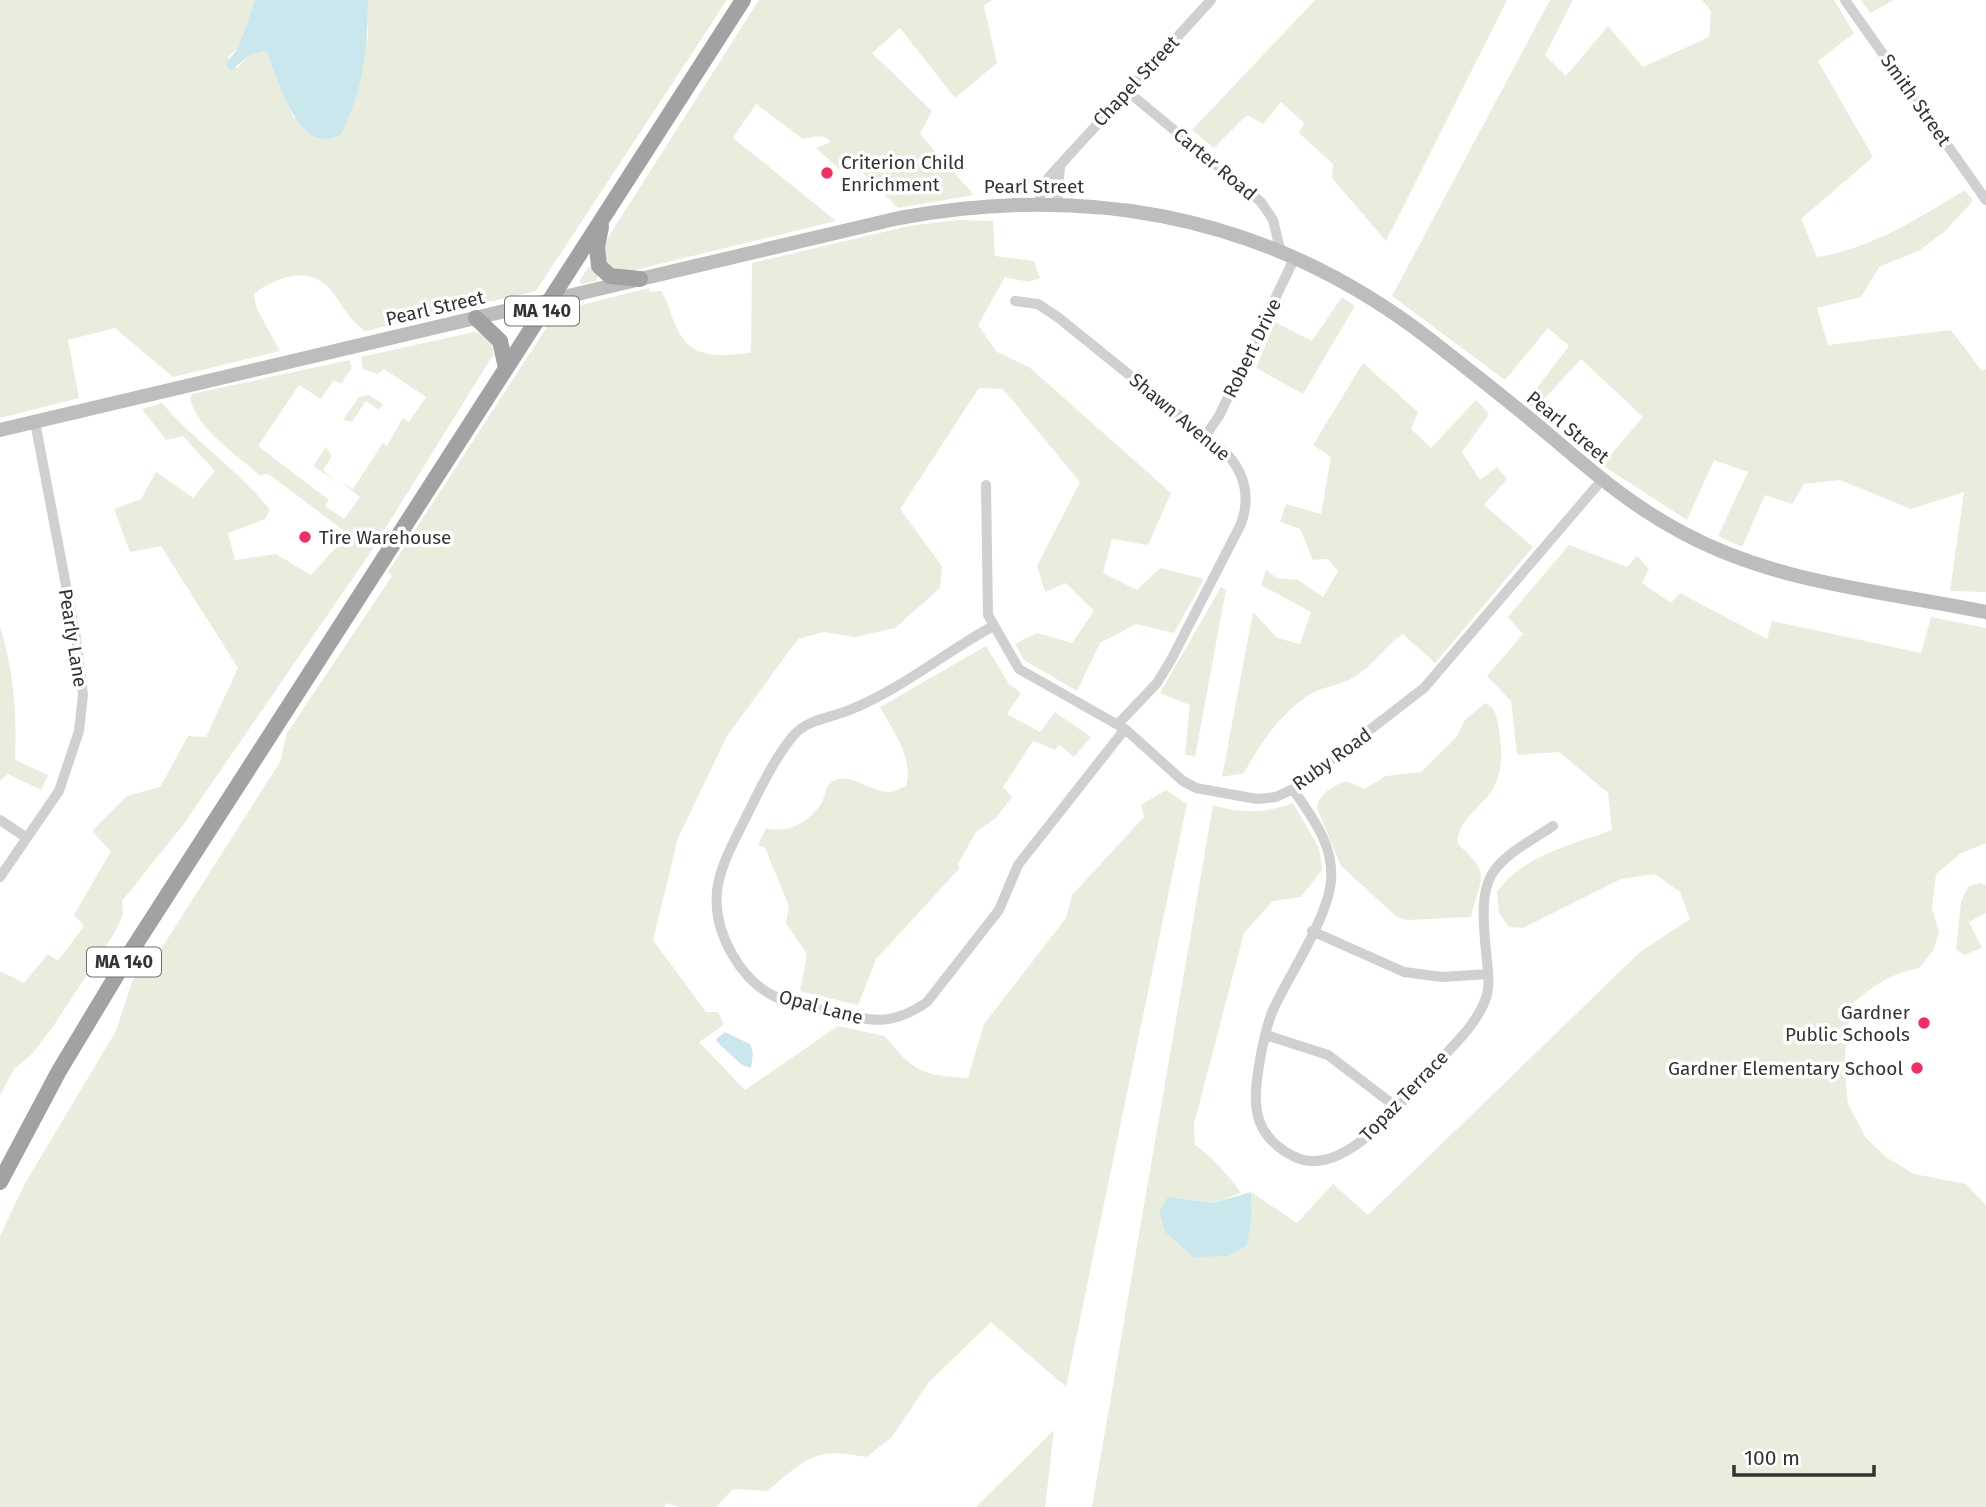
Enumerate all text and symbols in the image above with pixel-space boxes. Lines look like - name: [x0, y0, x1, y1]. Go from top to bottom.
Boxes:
- street label: Chapel Street: [1088, 31, 1184, 131]
- street label: Smith Street: [1876, 50, 1956, 150]
- street label: Carter Road: [1169, 123, 1261, 205]
- place label: Criterion Child Enrichment: [841, 151, 965, 196]
- marker: Criterion Child Enrichment: [819, 165, 835, 181]
- street label: Pearl Street: [984, 175, 1084, 198]
- street label: Pearl Street: [383, 285, 487, 331]
- street label: Robert Drive: [1218, 295, 1286, 401]
- road number: MA 140: [505, 296, 579, 326]
- street label: Shawn Avenue: [1125, 368, 1235, 466]
- street label: Pearl Street: [1522, 386, 1614, 468]
- place label: Tire Warehouse: [319, 526, 451, 549]
- marker: Tire Warehouse: [297, 529, 313, 545]
- street label: Pearly Lane: [54, 587, 92, 689]
- street label: Ruby Road: [1288, 723, 1376, 795]
- road number: MA 140: [87, 947, 161, 976]
- street label: Opal Lane: [776, 985, 866, 1029]
- place label: Gardner Public Schools: [1785, 1001, 1911, 1046]
- marker: Gardner Public Schools: [1916, 1015, 1932, 1031]
- street label: Topaz Terrace: [1355, 1046, 1453, 1146]
- place label: Gardner Elementary School: [1668, 1057, 1903, 1080]
- marker: Gardner Elementary School: [1909, 1060, 1925, 1076]
- scale bar: [1734, 1434, 1874, 1478]
- text: 100 m: [1744, 1445, 1800, 1471]

